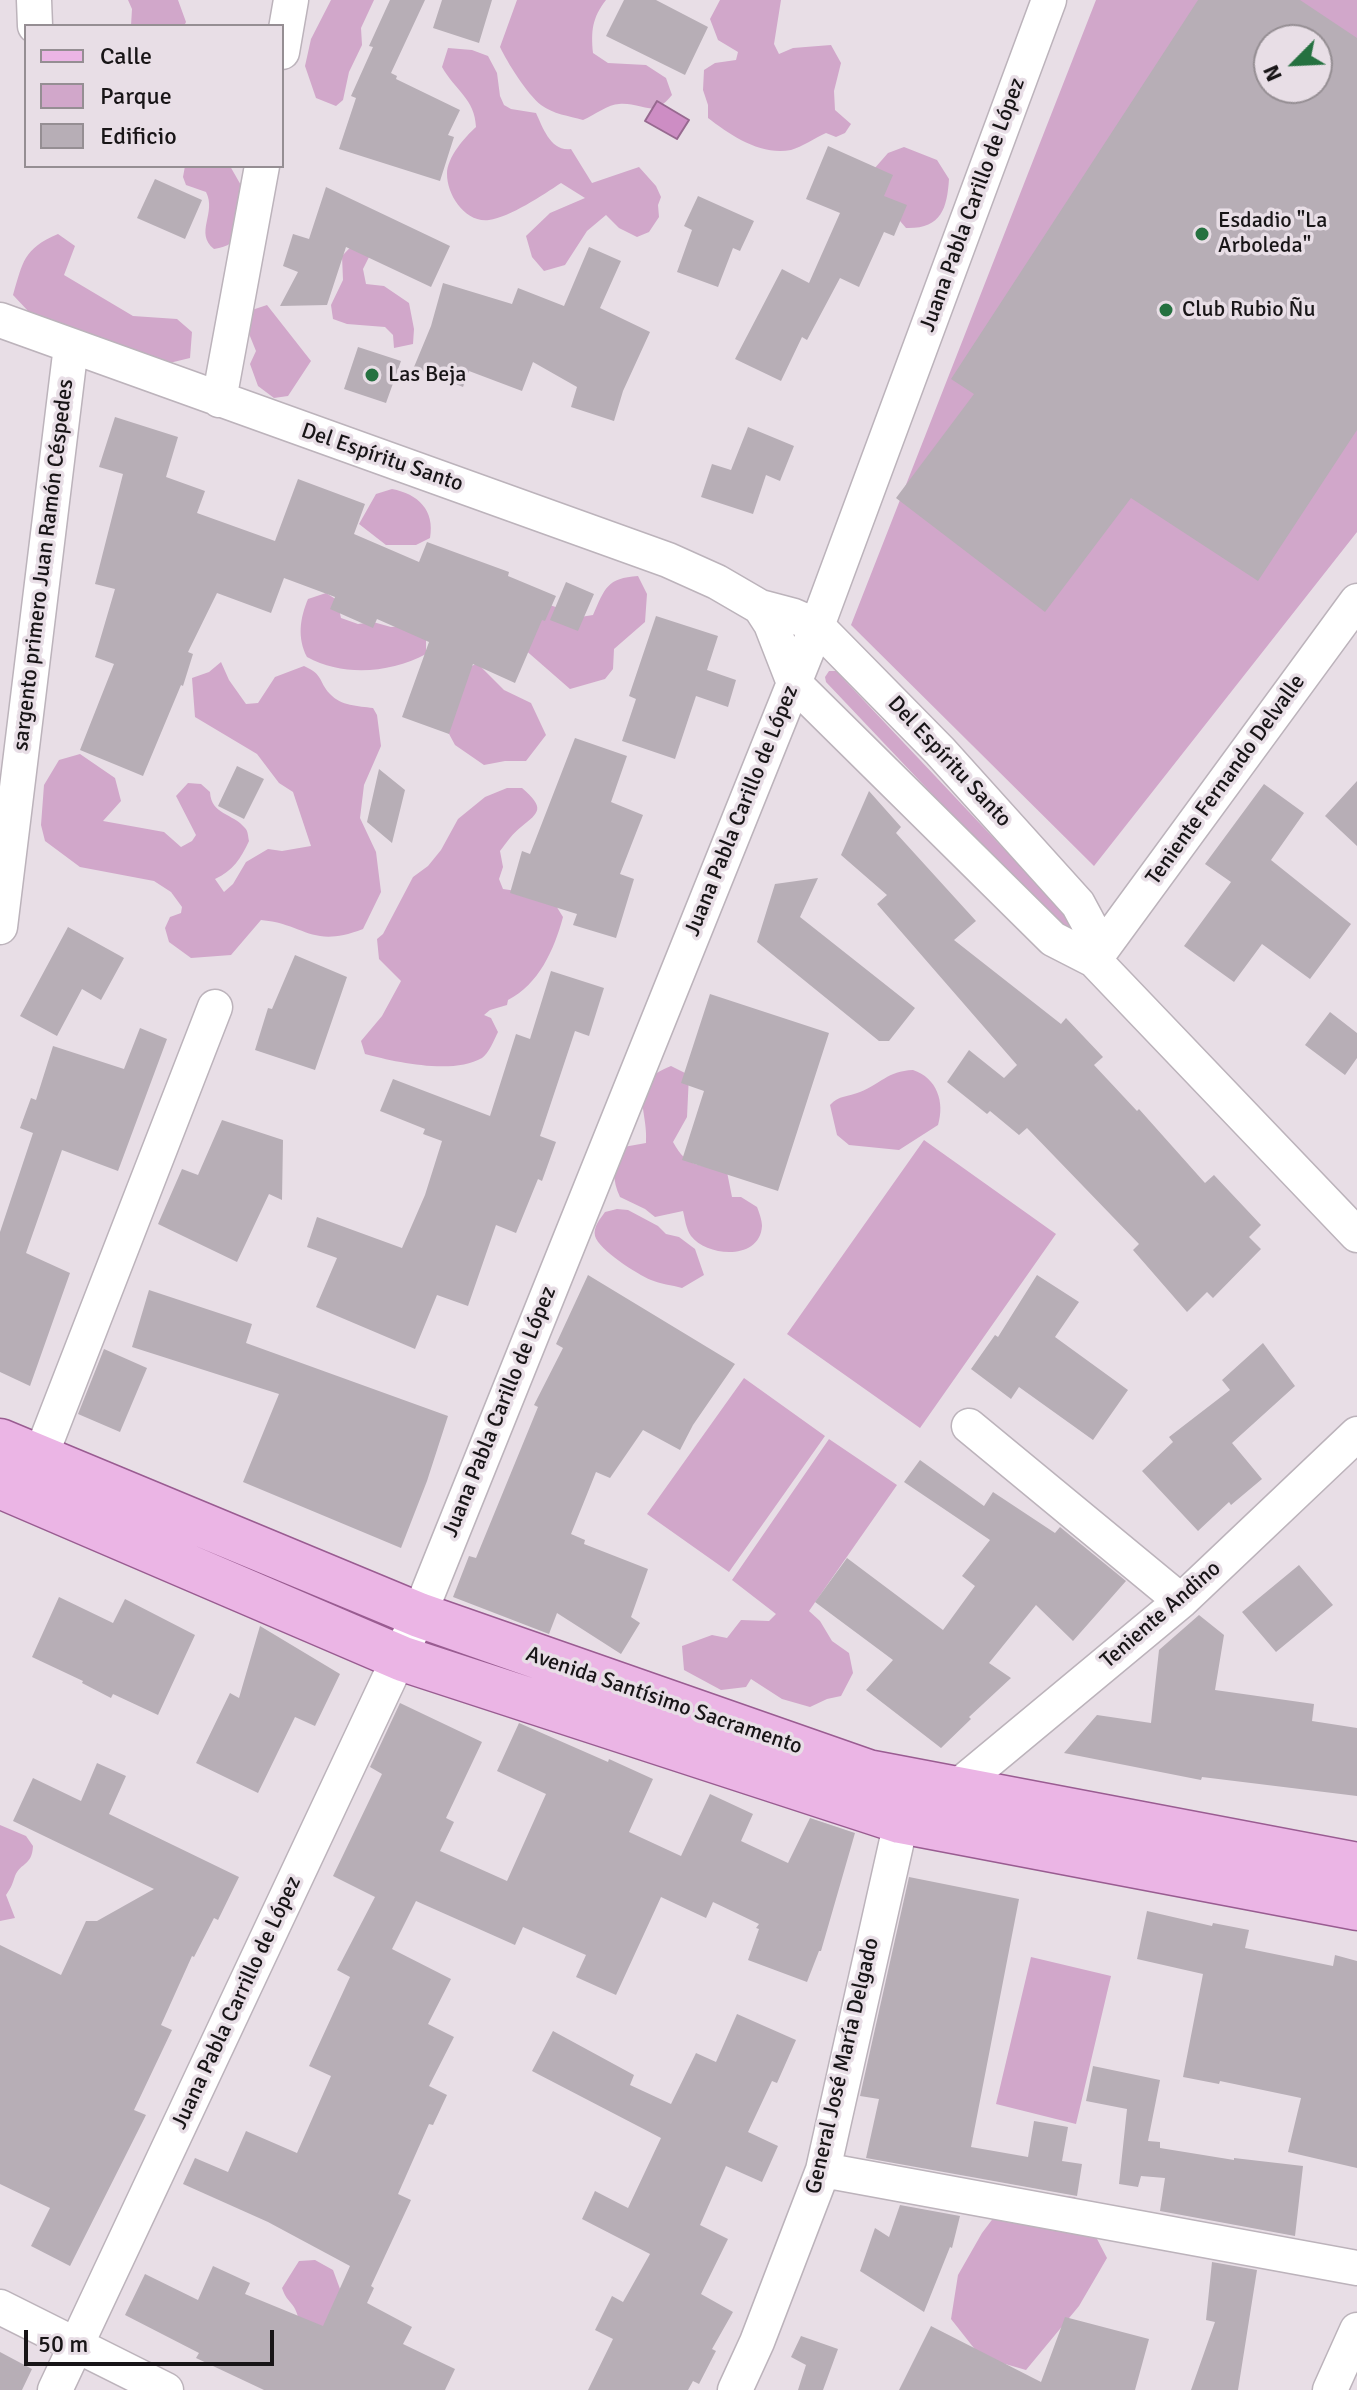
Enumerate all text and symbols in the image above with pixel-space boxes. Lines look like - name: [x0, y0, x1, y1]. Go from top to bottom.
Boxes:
- legend: [24, 24, 284, 168]
- north arrow: [1253, 24, 1333, 104]
- text: Calle: [100, 41, 152, 71]
- text: N: [1257, 61, 1288, 86]
- street label: Juana Pabla Carillo de López: [915, 75, 1031, 335]
- text: Parque: [100, 81, 172, 111]
- text: Edificio: [100, 121, 177, 151]
- place label: Esdadio "La Arboleda": [1218, 208, 1328, 260]
- marker: Esdadio "La Arboleda": [1193, 225, 1211, 243]
- place label: Club Rubio Ñu: [1182, 297, 1316, 323]
- marker: Club Rubio Ñu: [1157, 301, 1175, 319]
- place label: Las Beja: [388, 362, 466, 388]
- marker: Las Beja: [363, 366, 381, 384]
- street label: sargento primero Juan Ramón Céspedes: [8, 378, 80, 752]
- street label: Del Espíritu Santo: [298, 418, 466, 498]
- street label: Teniente Fernando Delvalle: [1141, 670, 1311, 890]
- street label: Juana Pabla Carillo de López: [680, 682, 804, 940]
- street label: Del Espíritu Santo: [882, 691, 1016, 833]
- street label: Juana Pabla Carillo de López: [438, 1283, 562, 1541]
- street label: Teniente Andino: [1095, 1556, 1227, 1674]
- street label: Avenida Santísimo Sacramento: [522, 1641, 806, 1761]
- street label: Juana Pabla Carrillo de López: [167, 1872, 307, 2134]
- street label: General José María Delgado: [801, 1935, 885, 2197]
- scale bar: [28, 2314, 278, 2364]
- text: 50 m: [38, 2329, 88, 2359]

